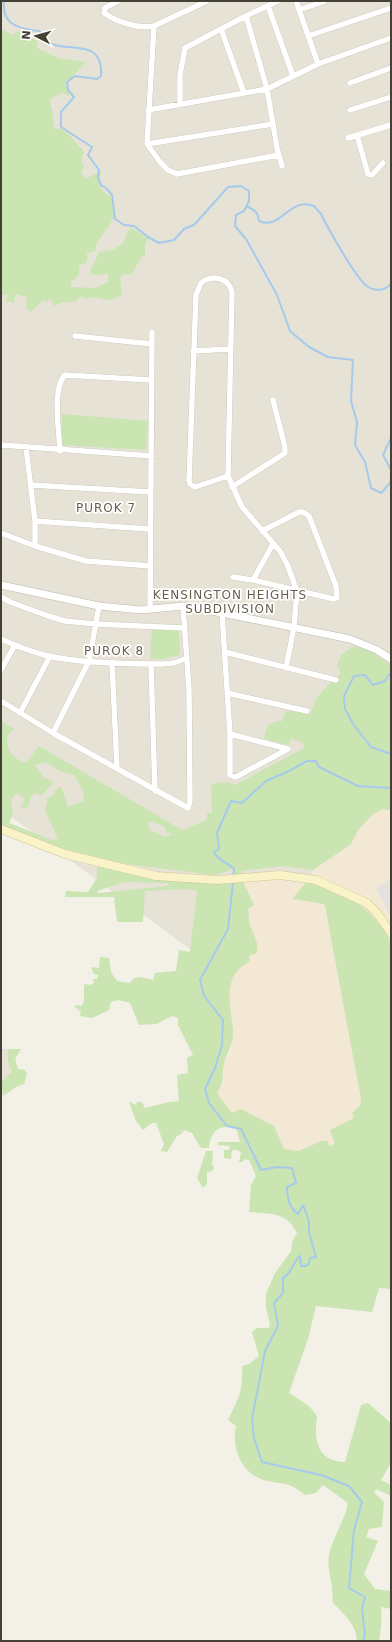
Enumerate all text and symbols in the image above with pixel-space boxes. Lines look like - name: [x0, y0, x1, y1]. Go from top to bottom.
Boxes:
- north arrow: [16, 16, 56, 56]
- text: N: [20, 30, 33, 40]
- district label: PUROK 7: [76, 501, 136, 515]
- district label: KENSINGTON HEIGHTS SUBDIVISION: [153, 588, 307, 616]
- district label: PUROK 8: [84, 644, 144, 658]

